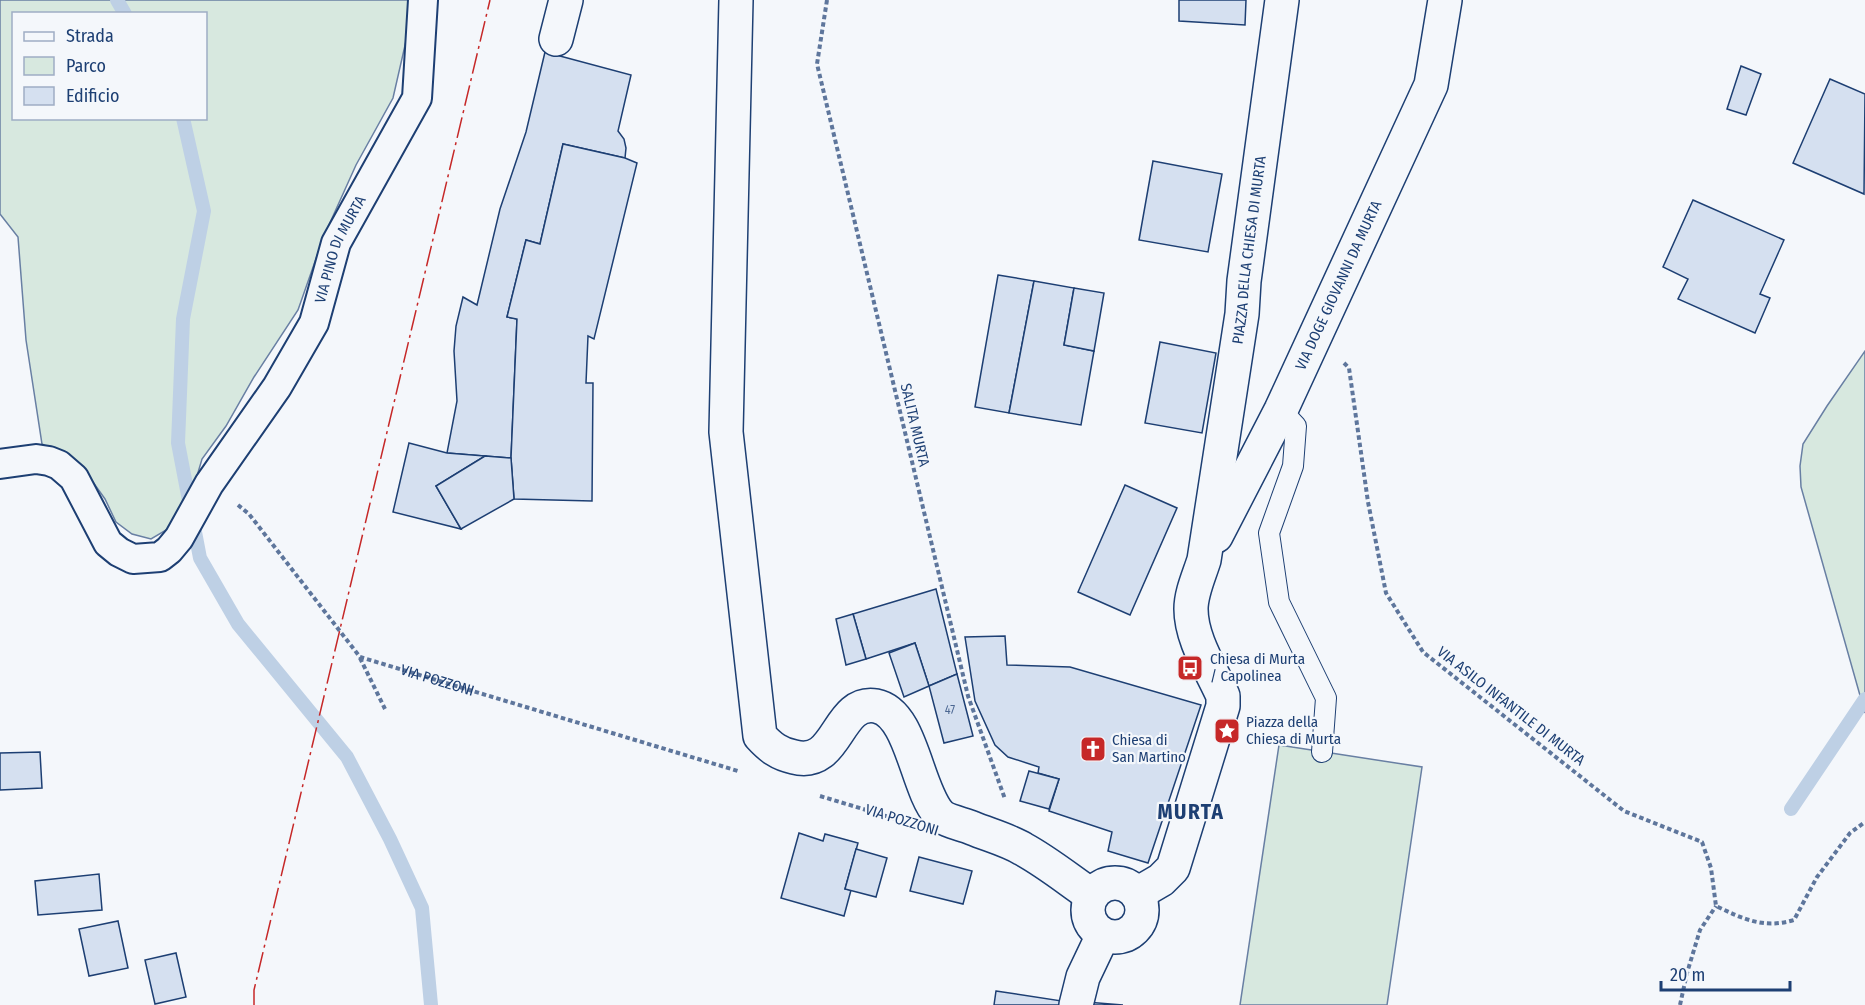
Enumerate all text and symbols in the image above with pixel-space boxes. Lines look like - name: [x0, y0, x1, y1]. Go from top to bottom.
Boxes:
- legend: [12, 12, 207, 120]
- text: Strada: [66, 25, 114, 47]
- text: Parco: [66, 55, 106, 77]
- text: Edificio: [66, 85, 119, 107]
- street label: PIAZZA DELLA CHIESA DI MURTA: [1228, 155, 1270, 345]
- street label: VIA PINO DI MURTA: [311, 193, 370, 305]
- street label: VIA DOGE GIOVANNI DA MURTA: [1292, 198, 1385, 373]
- street label: SALITA MURTA: [897, 382, 933, 468]
- street label: VIA ASILO INFANTILE DI MURTA: [1433, 643, 1589, 769]
- place label: Chiesa di Murta / Capolinea: [1210, 650, 1305, 685]
- bus stop icon: Chiesa di Murta / Capolinea: [1175, 653, 1205, 683]
- street label: VIA POZZONI: [398, 661, 476, 700]
- house number: 47: [945, 703, 955, 717]
- place label: Piazza della Chiesa di Murta: [1246, 713, 1341, 748]
- place icon: Piazza della Chiesa di Murta: [1212, 716, 1242, 746]
- place label: Chiesa di San Martino: [1112, 731, 1186, 766]
- church icon: Chiesa di San Martino: [1078, 734, 1108, 764]
- district label: MURTA: [1158, 799, 1224, 825]
- street label: VIA POZZONI: [863, 800, 941, 840]
- scale bar: [1661, 954, 1790, 992]
- text: 20 m: [1670, 964, 1705, 986]

